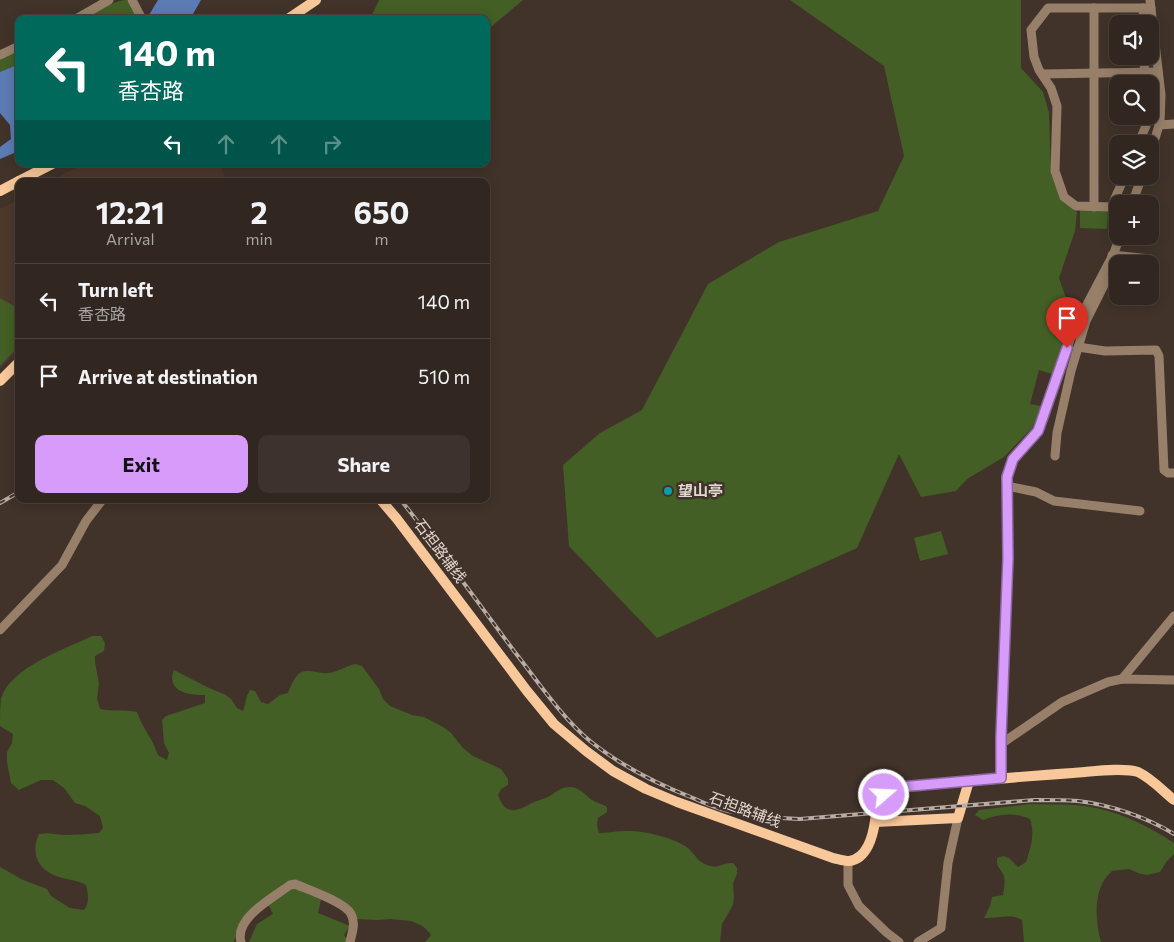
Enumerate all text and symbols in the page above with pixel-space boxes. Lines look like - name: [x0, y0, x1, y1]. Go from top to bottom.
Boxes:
- map controls: [1109, 15, 1159, 305]
- button: sound: [1109, 15, 1159, 65]
- text: 140 m: [118, 30, 216, 73]
- icon: left: [35, 35, 100, 100]
- button: search: [1109, 75, 1159, 125]
- text: 香杏路: [118, 77, 184, 104]
- icon: left: [159, 130, 187, 158]
- icon: ahead: [212, 130, 240, 158]
- icon: ahead: [265, 130, 293, 158]
- icon: right: [318, 130, 346, 158]
- button: layers: [1109, 135, 1159, 185]
- text: 12:21: [96, 193, 165, 230]
- text: 2: [251, 193, 268, 230]
- text: 650: [353, 193, 409, 230]
- button: +: [1109, 195, 1159, 245]
- text: Arrival: [106, 229, 154, 248]
- text: min: [246, 229, 273, 248]
- text: m: [374, 229, 388, 248]
- button: −: [1109, 255, 1159, 305]
- text: Turn left: [78, 278, 153, 301]
- icon: left: [35, 287, 63, 315]
- text: 140 m: [418, 290, 470, 313]
- pin: [1046, 297, 1088, 348]
- text: 香杏路: [78, 304, 126, 323]
- icon: arrive: [1053, 304, 1081, 332]
- icon: arrive: [35, 362, 63, 390]
- text: Arrive at destination: [78, 365, 258, 388]
- text: 510 m: [418, 365, 470, 388]
- button: Exit: [35, 435, 248, 493]
- button: Share: [258, 435, 470, 493]
- place label: 望山亭: [678, 481, 723, 499]
- marker: 望山亭: [662, 485, 674, 497]
- street label: 石担路辅线: [411, 515, 471, 586]
- position arrow: [857, 768, 909, 820]
- street label: 石担路辅线: [707, 788, 784, 830]

